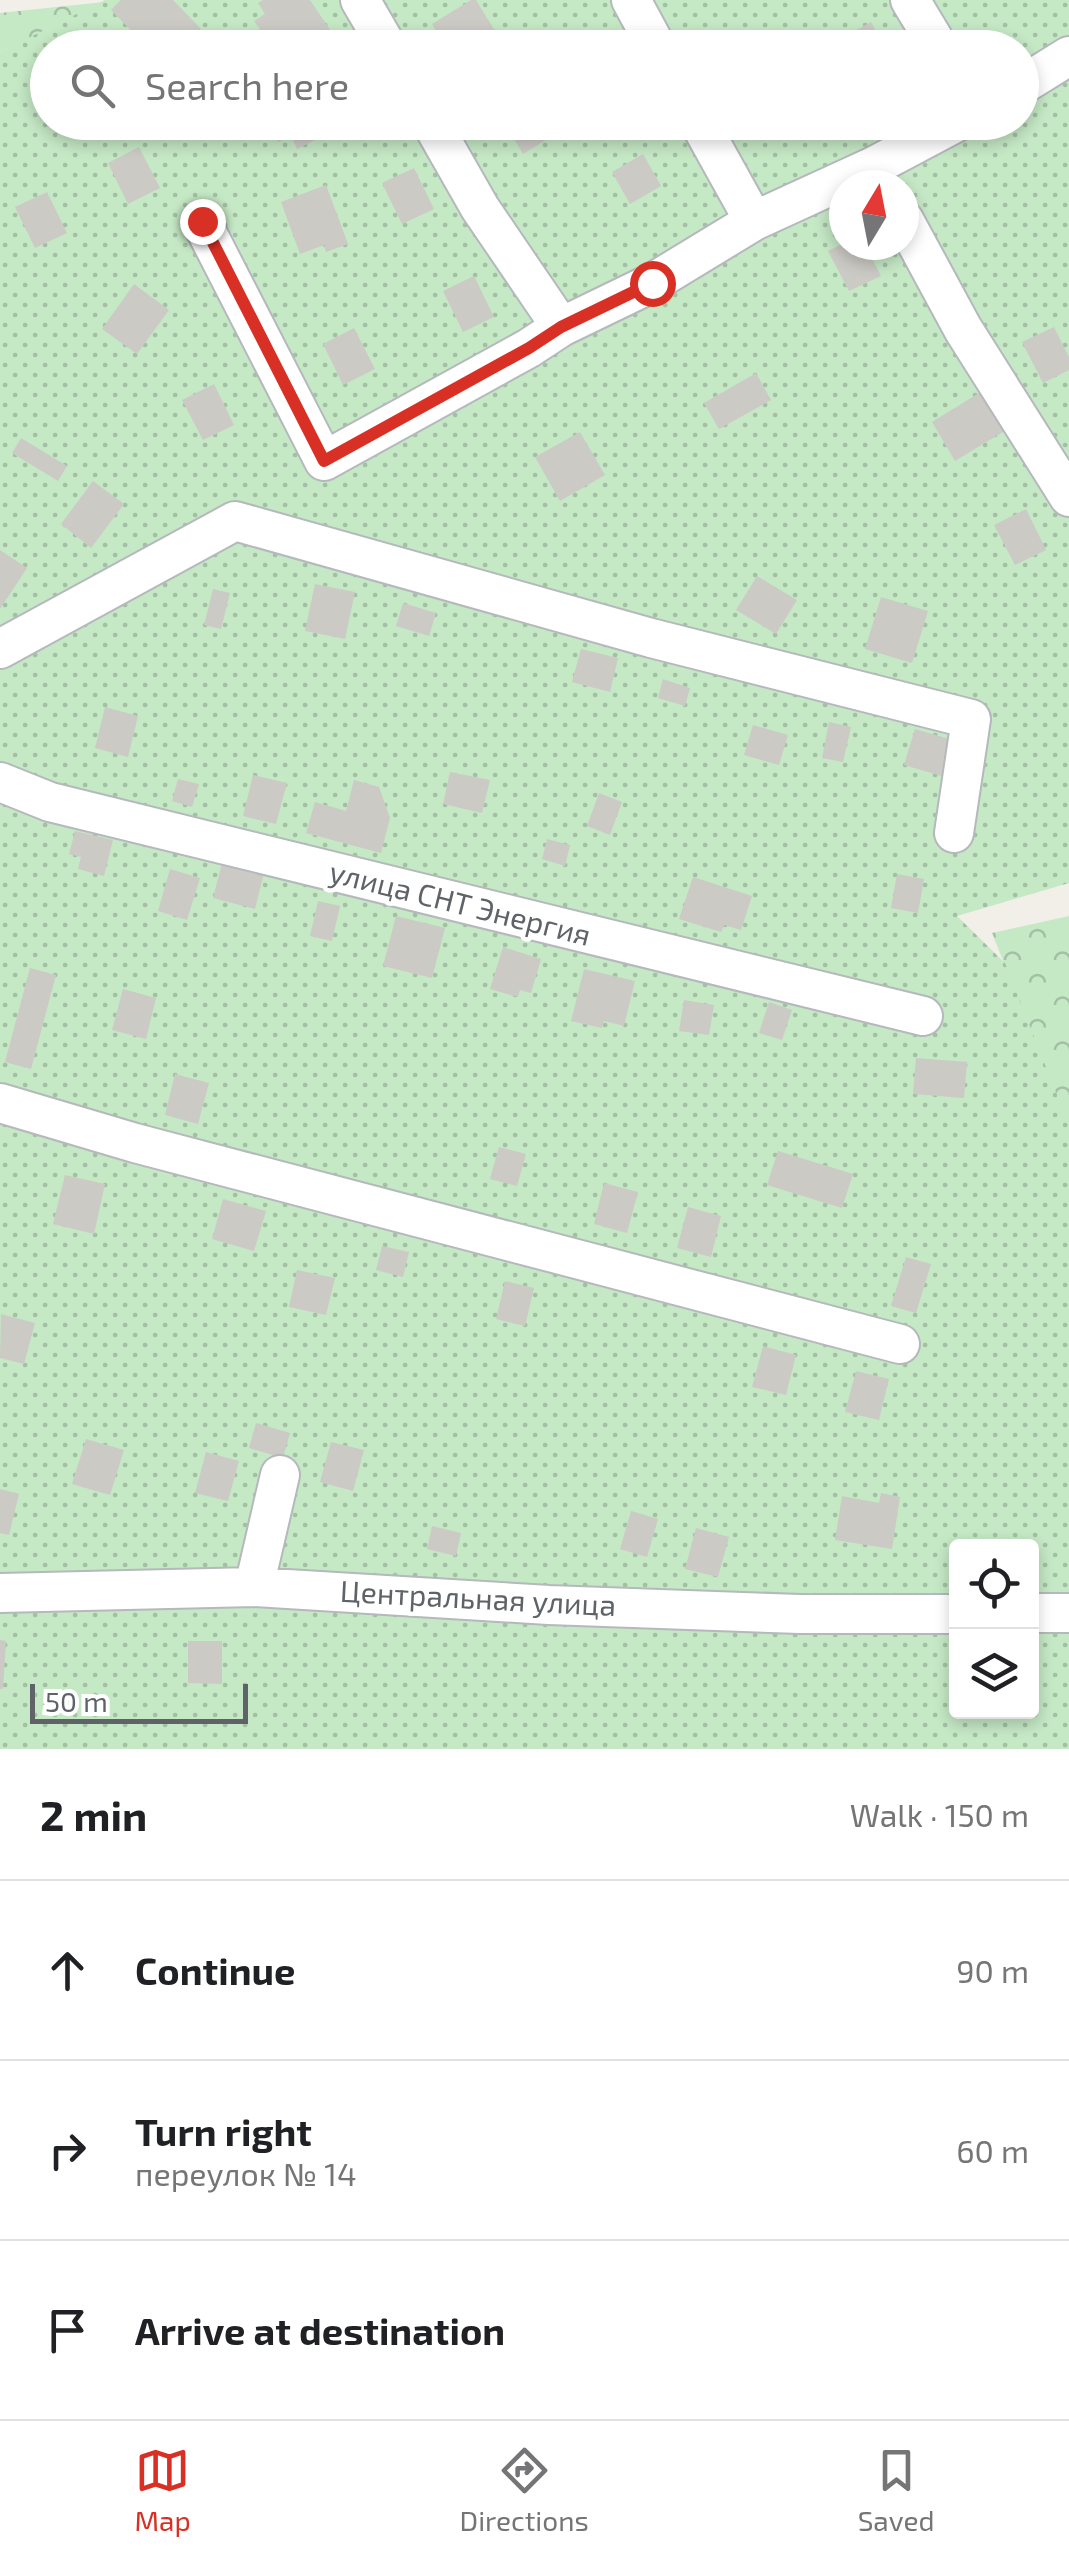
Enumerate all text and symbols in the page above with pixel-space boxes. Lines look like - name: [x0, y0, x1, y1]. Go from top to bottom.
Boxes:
- search box: [30, 30, 1039, 140]
- icon: search: [65, 58, 120, 113]
- text: Search here: [145, 62, 349, 108]
- north arrow: [829, 170, 919, 260]
- route end: [180, 199, 226, 245]
- route start: [630, 261, 676, 307]
- street label: улица СНТ Энергия: [326, 852, 595, 953]
- map controls: [949, 1539, 1039, 1719]
- button: locate: [949, 1539, 1039, 1629]
- street label: Центральная улица: [339, 1572, 617, 1623]
- button: layers: [949, 1629, 1039, 1719]
- scale bar: [30, 1679, 248, 1724]
- text: 50 m: [45, 1684, 108, 1718]
- text: 2 min: [40, 1789, 147, 1839]
- text: Walk · 150 m: [850, 1795, 1029, 1833]
- icon: ahead: [40, 1943, 95, 1998]
- text: Continue: [135, 1947, 295, 1993]
- text: 90 m: [956, 1951, 1029, 1989]
- text: Turn right: [135, 2108, 312, 2154]
- icon: right: [40, 2123, 95, 2178]
- text: 60 m: [956, 2131, 1029, 2169]
- text: переулок № 14: [135, 2154, 357, 2192]
- icon: arrive: [40, 2303, 95, 2358]
- text: Arrive at destination: [135, 2307, 505, 2353]
- tab: Map: [134, 2443, 191, 2537]
- tab: Directions: [460, 2443, 589, 2537]
- tab: Saved: [858, 2443, 935, 2537]

